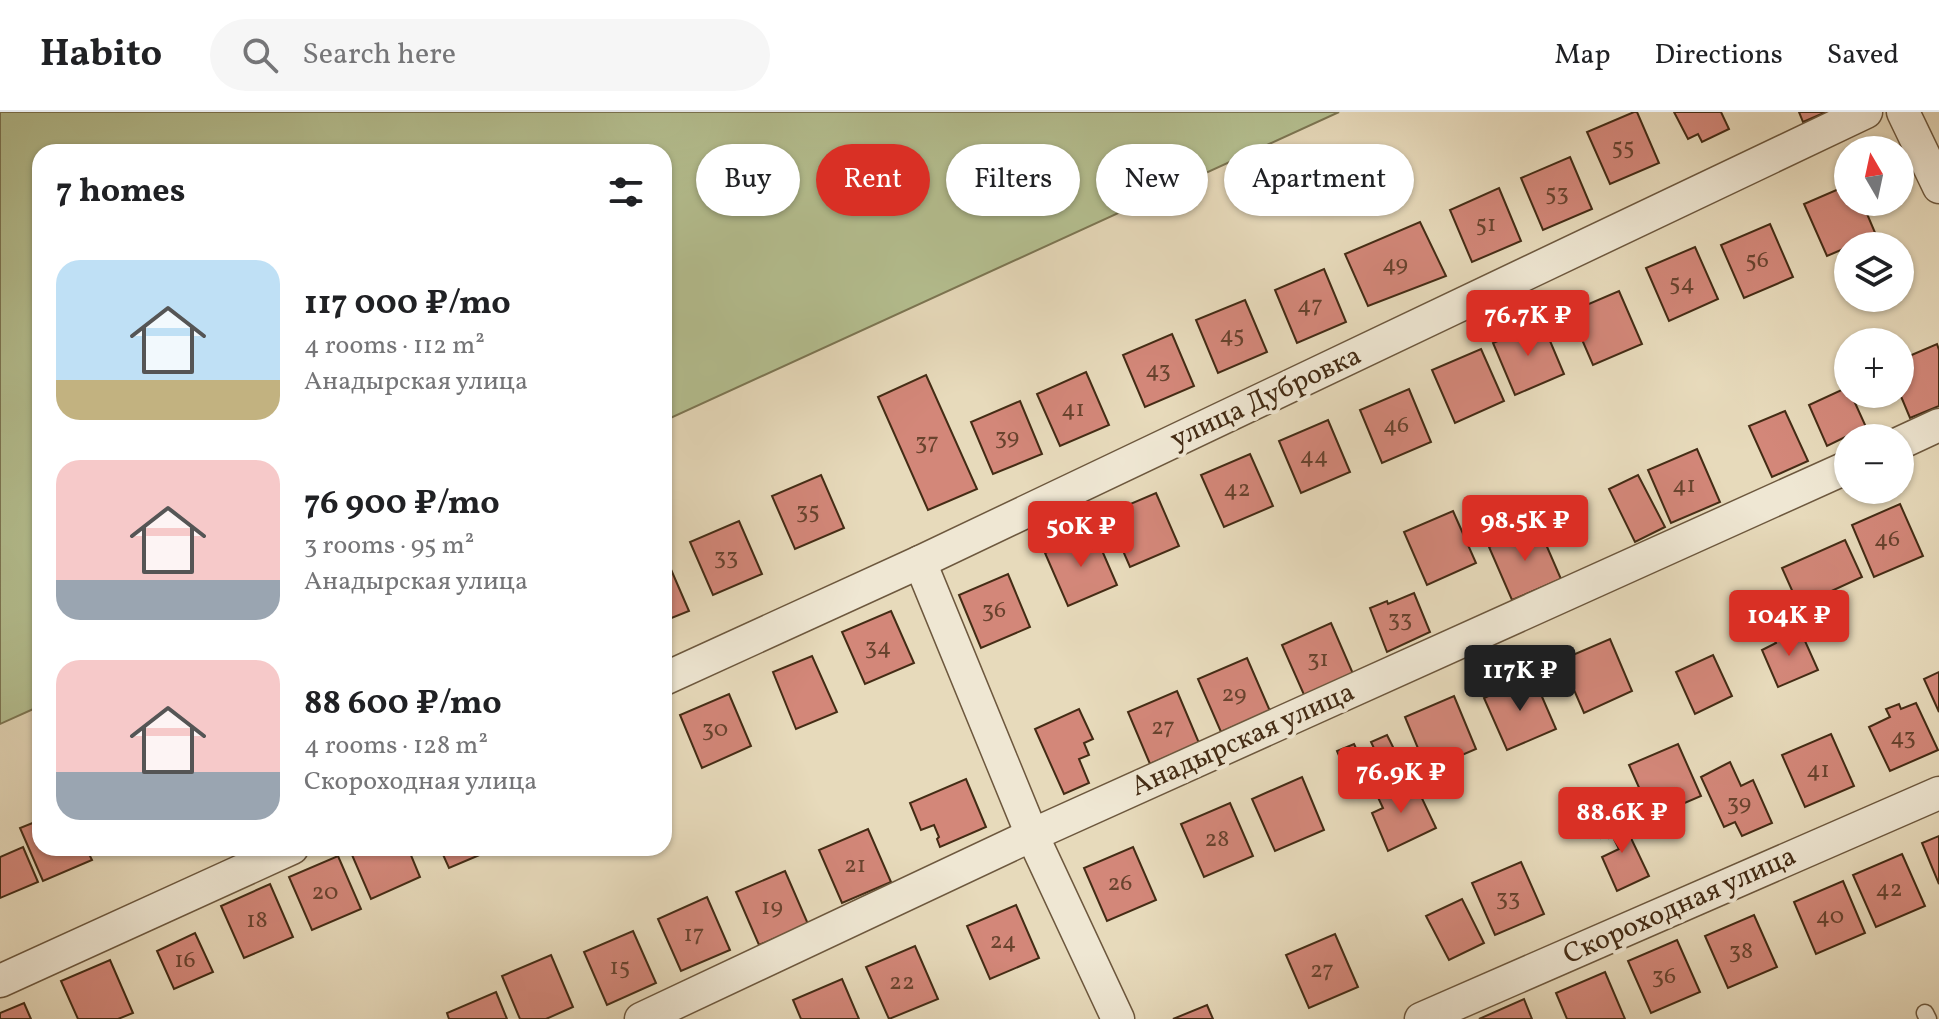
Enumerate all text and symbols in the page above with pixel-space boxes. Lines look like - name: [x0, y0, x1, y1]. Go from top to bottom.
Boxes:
- search box: [210, 19, 770, 91]
- text: Habito: [40, 29, 162, 82]
- icon: search: [238, 33, 282, 77]
- text: Search here: [302, 34, 456, 76]
- text: Map: [1555, 36, 1611, 75]
- text: Directions: [1655, 36, 1783, 75]
- text: Saved: [1827, 36, 1899, 75]
- house number: 55: [1611, 131, 1635, 165]
- north arrow: [1834, 136, 1914, 216]
- map controls: [1834, 136, 1914, 504]
- chip: Buy: [696, 144, 800, 216]
- chip: Rent: [816, 144, 930, 216]
- chip: Filters: [946, 144, 1080, 216]
- chip: New: [1096, 144, 1208, 216]
- chip: Apartment: [1224, 144, 1414, 216]
- text: 7 homes: [56, 169, 185, 216]
- icon: filters: [604, 170, 648, 214]
- house number: 53: [1545, 177, 1569, 211]
- house number: 51: [1476, 208, 1496, 242]
- button: layers: [1834, 232, 1914, 312]
- house number: 56: [1745, 244, 1769, 278]
- house number: 49: [1382, 248, 1408, 282]
- house number: 54: [1669, 267, 1695, 301]
- text: 117 000 ₽/mo: [304, 281, 511, 328]
- house number: 47: [1297, 289, 1323, 323]
- pin: 76.7K ₽: [1454, 290, 1602, 358]
- icon: home: [120, 292, 216, 388]
- text: 76.7K ₽: [1484, 298, 1572, 334]
- house number: 45: [1219, 319, 1245, 353]
- text: 4 rooms · 112 m²: [304, 328, 485, 364]
- button: +: [1834, 328, 1914, 408]
- street label: улица Дубровка: [1164, 337, 1368, 459]
- house number: 43: [1145, 354, 1171, 388]
- text: Анадырская улица: [304, 364, 528, 400]
- house number: 41: [1061, 393, 1085, 427]
- house number: 46: [1383, 409, 1409, 443]
- house number: 39: [995, 421, 1019, 455]
- button: −: [1834, 424, 1914, 504]
- house number: 37: [915, 426, 939, 460]
- house number: 44: [1300, 440, 1328, 474]
- house number: 41: [1672, 469, 1696, 503]
- house number: 42: [1223, 473, 1251, 507]
- text: 76 900 ₽/mo: [304, 481, 500, 528]
- icon: home: [120, 492, 216, 588]
- house number: 35: [796, 495, 820, 529]
- pin: 98.5K ₽: [1451, 495, 1599, 563]
- pin: 50K ₽: [1025, 501, 1137, 569]
- text: 98.5K ₽: [1480, 503, 1570, 539]
- text: 50K ₽: [1046, 509, 1116, 545]
- house number: 46: [1874, 523, 1900, 557]
- text: 3 rooms · 95 m²: [304, 528, 474, 564]
- house number: 33: [714, 541, 738, 575]
- text: Анадырская улица: [304, 564, 528, 600]
- pin: 104K ₽: [1724, 590, 1854, 658]
- house number: 36: [982, 594, 1006, 628]
- text: 104K ₽: [1747, 598, 1831, 634]
- house number: 33: [1388, 603, 1412, 637]
- house number: 34: [865, 631, 891, 665]
- house number: 31: [1307, 643, 1329, 677]
- pin: 117K ₽: [1455, 645, 1585, 713]
- text: 117K ₽: [1482, 653, 1558, 689]
- street label: Анадырская улица: [1125, 673, 1361, 807]
- house number: 29: [1221, 678, 1247, 712]
- text: 88 600 ₽/mo: [304, 681, 502, 728]
- icon: home: [120, 692, 216, 788]
- house number: 27: [1151, 711, 1175, 745]
- house number: 30: [702, 713, 728, 747]
- house number: 43: [1890, 721, 1916, 755]
- text: 4 rooms · 128 m²: [304, 728, 488, 764]
- pin: 76.9K ₽: [1327, 747, 1475, 815]
- house number: 41: [1806, 754, 1830, 788]
- text: 76.9K ₽: [1356, 755, 1446, 791]
- text: Скороходная улица: [304, 764, 537, 800]
- pin: 88.6K ₽: [1548, 787, 1696, 855]
- house number: 39: [1727, 787, 1751, 821]
- text: 88.6K ₽: [1576, 795, 1668, 831]
- house number: 28: [1204, 823, 1230, 857]
- street label: Скороходная улица: [1557, 837, 1803, 975]
- house number: 21: [844, 849, 866, 883]
- house number: 26: [1107, 867, 1133, 901]
- house number: 42: [1875, 873, 1903, 907]
- house number: 20: [311, 876, 339, 910]
- house number: 33: [1496, 882, 1520, 916]
- house number: 19: [761, 891, 783, 925]
- house number: 40: [1816, 900, 1844, 934]
- house number: 18: [246, 904, 268, 938]
- house number: 17: [684, 918, 704, 952]
- house number: 24: [990, 925, 1016, 959]
- house number: 38: [1729, 935, 1753, 969]
- house number: 16: [174, 944, 196, 978]
- house number: 15: [610, 951, 630, 985]
- house number: 27: [1310, 954, 1334, 988]
- house number: 36: [1652, 960, 1676, 994]
- house number: 22: [889, 966, 915, 1000]

